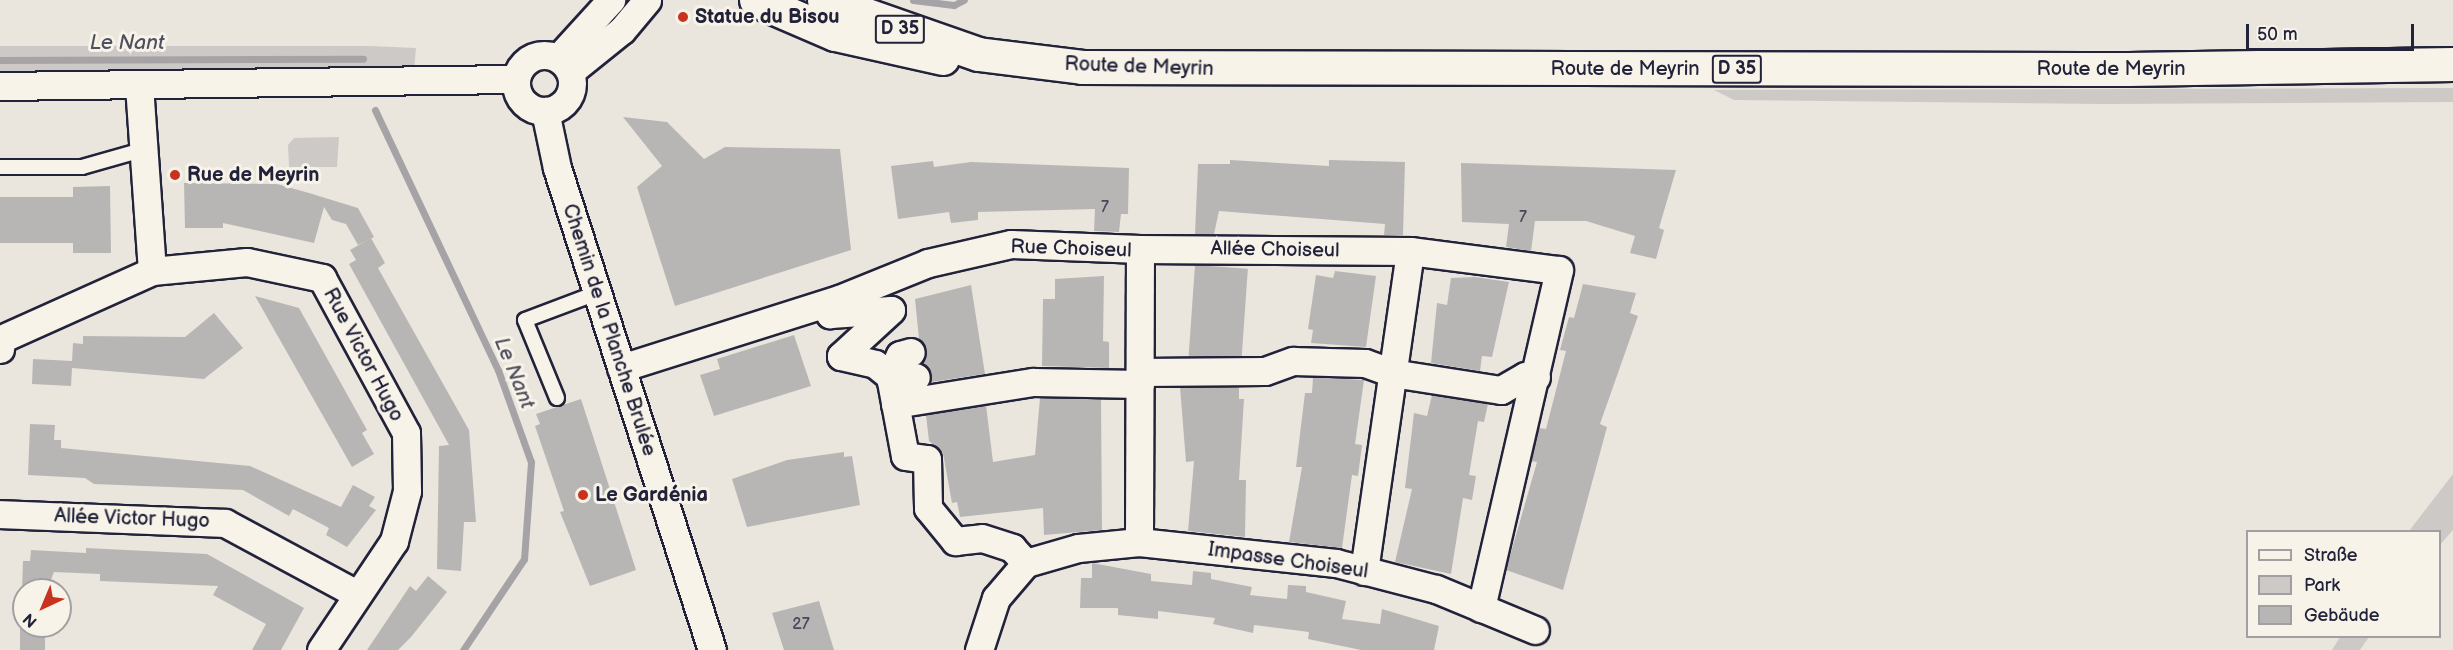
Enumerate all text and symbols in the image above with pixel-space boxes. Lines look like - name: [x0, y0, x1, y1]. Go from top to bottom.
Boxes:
- place label: Statue du Bisou: [695, 5, 840, 29]
- marker: Statue du Bisou: [676, 10, 690, 24]
- scale bar: [2249, 12, 2417, 50]
- road number: D 35: [874, 14, 926, 44]
- text: 50 m: [2257, 24, 2298, 45]
- water label: Le Nant: [90, 30, 164, 56]
- street label: Route de Meyrin: [1064, 52, 1214, 82]
- road number: D 35: [1712, 54, 1762, 84]
- street label: Route de Meyrin: [1550, 57, 1700, 81]
- street label: Route de Meyrin: [2036, 57, 2186, 81]
- place label: Rue de Meyrin: [187, 163, 319, 187]
- marker: Rue de Meyrin: [168, 168, 182, 182]
- house number: 7: [1101, 198, 1109, 218]
- street label: Chemin de la Planche Brulée: [557, 201, 661, 459]
- house number: 7: [1519, 208, 1527, 228]
- street label: Rue Choiseul: [1010, 235, 1132, 263]
- street label: Allée Choiseul: [1210, 237, 1340, 263]
- street label: Rue Victor Hugo: [318, 284, 408, 426]
- water label: Le Nant: [488, 334, 540, 412]
- place label: Le Gardénia: [595, 483, 708, 507]
- marker: Le Gardénia: [576, 488, 590, 502]
- street label: Allée Victor Hugo: [54, 504, 210, 534]
- legend: [2246, 530, 2441, 638]
- street label: Impasse Choiseul: [1206, 538, 1370, 584]
- text: Straße: [2304, 545, 2357, 566]
- text: Park: [2304, 575, 2340, 596]
- north arrow: [12, 578, 72, 638]
- text: Gebäude: [2304, 605, 2380, 626]
- text: N: [20, 609, 41, 631]
- house number: 27: [792, 615, 810, 635]

